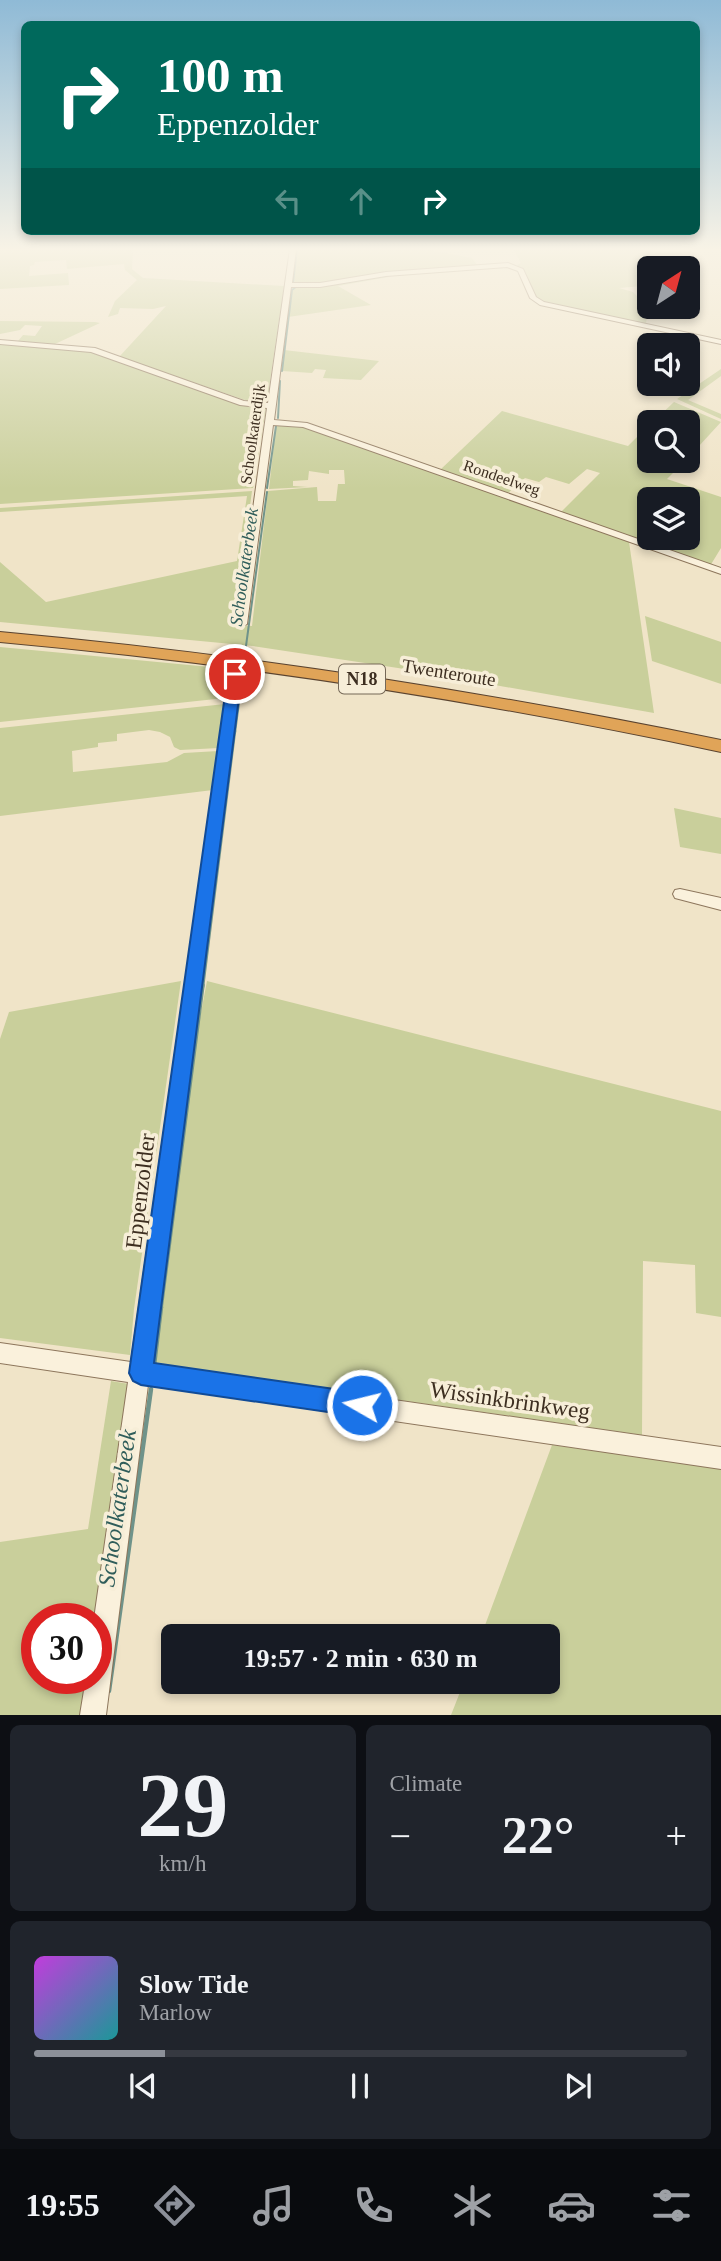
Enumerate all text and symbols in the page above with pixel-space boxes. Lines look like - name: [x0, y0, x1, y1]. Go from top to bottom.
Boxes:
- text: 100 m: [157, 48, 284, 103]
- icon: right: [42, 49, 133, 140]
- text: Eppenzolder: [157, 106, 319, 142]
- icon: left: [269, 182, 307, 220]
- icon: ahead: [342, 182, 380, 220]
- icon: right: [415, 182, 453, 220]
- north arrow: [637, 256, 700, 318]
- map controls: [637, 256, 700, 550]
- button: sound: [637, 333, 700, 396]
- street label: Schoolkaterdijk: [237, 383, 269, 486]
- button: search: [637, 410, 700, 473]
- street label: Rondeelweg: [461, 456, 542, 499]
- button: layers: [637, 487, 700, 550]
- water label: Schoolkaterbeek: [226, 506, 262, 627]
- pin: [205, 644, 265, 704]
- icon: arrive: [216, 655, 254, 693]
- street label: Twenteroute: [401, 655, 497, 690]
- road number: N18: [339, 664, 385, 694]
- street label: Eppenzolder: [121, 1132, 160, 1250]
- position arrow: [325, 1368, 399, 1442]
- street label: Wissinkbrinkweg: [428, 1377, 592, 1424]
- water label: Schoolkaterbeek: [93, 1427, 141, 1588]
- speed limit sign: 30: [21, 1603, 112, 1694]
- text: 19:57 · 2 min · 630 m: [244, 1644, 478, 1673]
- text: 29: [137, 1755, 228, 1856]
- text: Climate: [390, 1771, 462, 1796]
- text: 22°: [502, 1807, 575, 1864]
- text: −: [390, 1815, 411, 1857]
- text: +: [666, 1815, 687, 1857]
- text: km/h: [159, 1851, 206, 1876]
- text: Slow Tide: [139, 1970, 249, 1999]
- text: Marlow: [139, 2000, 212, 2025]
- icon: previous: [124, 2067, 162, 2105]
- icon: pause: [341, 2067, 379, 2105]
- icon: next: [559, 2067, 597, 2105]
- icon: directions: [150, 2181, 199, 2230]
- icon: music: [249, 2181, 298, 2230]
- icon: phone: [349, 2181, 398, 2230]
- icon: climate: [448, 2181, 497, 2230]
- icon: car: [547, 2181, 596, 2230]
- icon: filters: [647, 2181, 696, 2230]
- text: 19:55: [25, 2187, 100, 2223]

